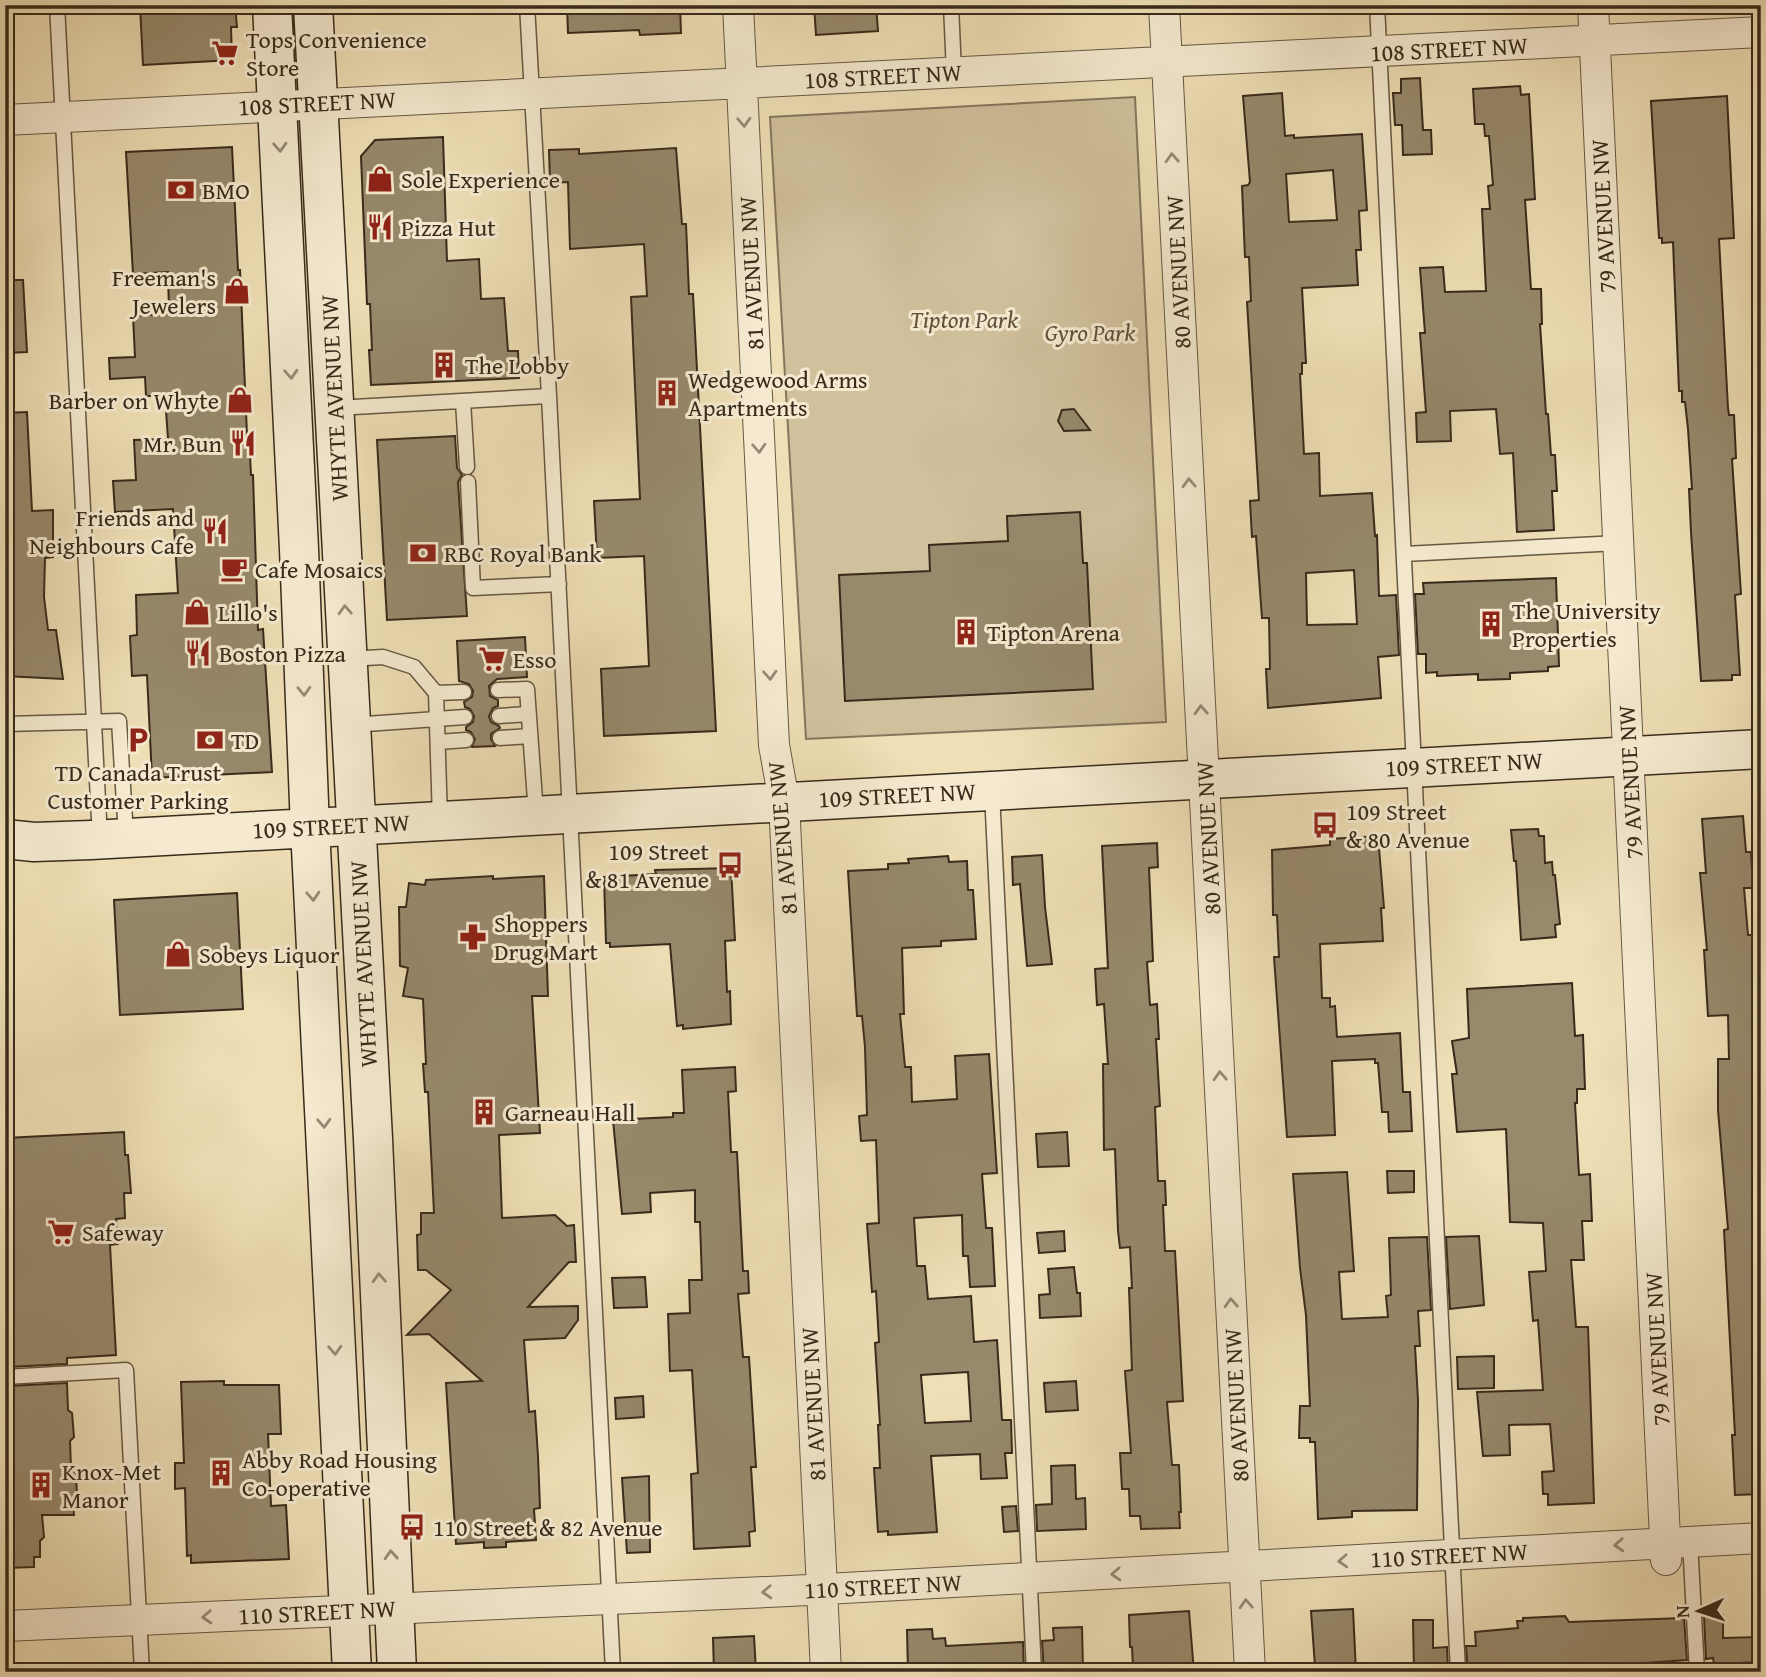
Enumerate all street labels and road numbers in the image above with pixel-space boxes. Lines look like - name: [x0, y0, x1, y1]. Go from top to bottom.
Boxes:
- street label: 108 STREET NW: [1369, 27, 1529, 71]
- street label: 108 STREET NW: [803, 54, 963, 98]
- street label: 108 STREET NW: [237, 81, 397, 125]
- street label: 79 AVENUE NW: [1581, 138, 1625, 294]
- street label: 80 AVENUE NW: [1156, 194, 1200, 350]
- street label: 81 AVENUE NW: [729, 195, 773, 351]
- street label: WHYTE AVENUE NW: [311, 293, 357, 502]
- street label: 79 AVENUE NW: [1608, 704, 1652, 860]
- street label: 109 STREET NW: [1384, 742, 1544, 786]
- street label: 81 AVENUE NW: [758, 759, 806, 916]
- street label: 80 AVENUE NW: [1186, 760, 1230, 916]
- street label: 109 STREET NW: [817, 773, 977, 817]
- street label: 109 STREET NW: [251, 804, 411, 848]
- street label: WHYTE AVENUE NW: [340, 859, 386, 1068]
- street label: 79 AVENUE NW: [1635, 1271, 1679, 1427]
- street label: 81 AVENUE NW: [791, 1326, 835, 1482]
- street label: 80 AVENUE NW: [1214, 1327, 1258, 1483]
- street label: 110 STREET NW: [1369, 1533, 1529, 1577]
- street label: 110 STREET NW: [803, 1564, 963, 1608]
- street label: 110 STREET NW: [237, 1590, 397, 1634]

